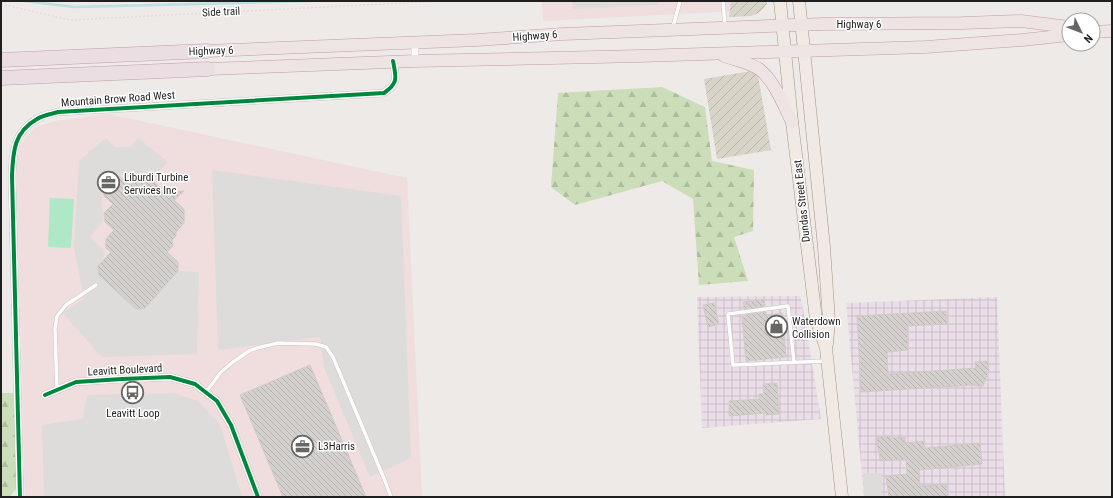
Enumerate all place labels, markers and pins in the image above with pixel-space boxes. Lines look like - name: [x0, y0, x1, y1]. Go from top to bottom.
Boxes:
- office icon: Liburdi Turbine Services Inc: [95, 170, 121, 196]
- place label: Liburdi Turbine Services Inc: [124, 171, 188, 197]
- shop icon: Waterdown Collision: [763, 314, 789, 340]
- place label: Waterdown Collision: [792, 315, 841, 341]
- bus stop icon: Leavitt Loop: [120, 380, 146, 406]
- place label: Leavitt Loop: [106, 407, 160, 420]
- office icon: L3Harris: [290, 433, 316, 459]
- place label: L3Harris: [318, 440, 355, 453]

